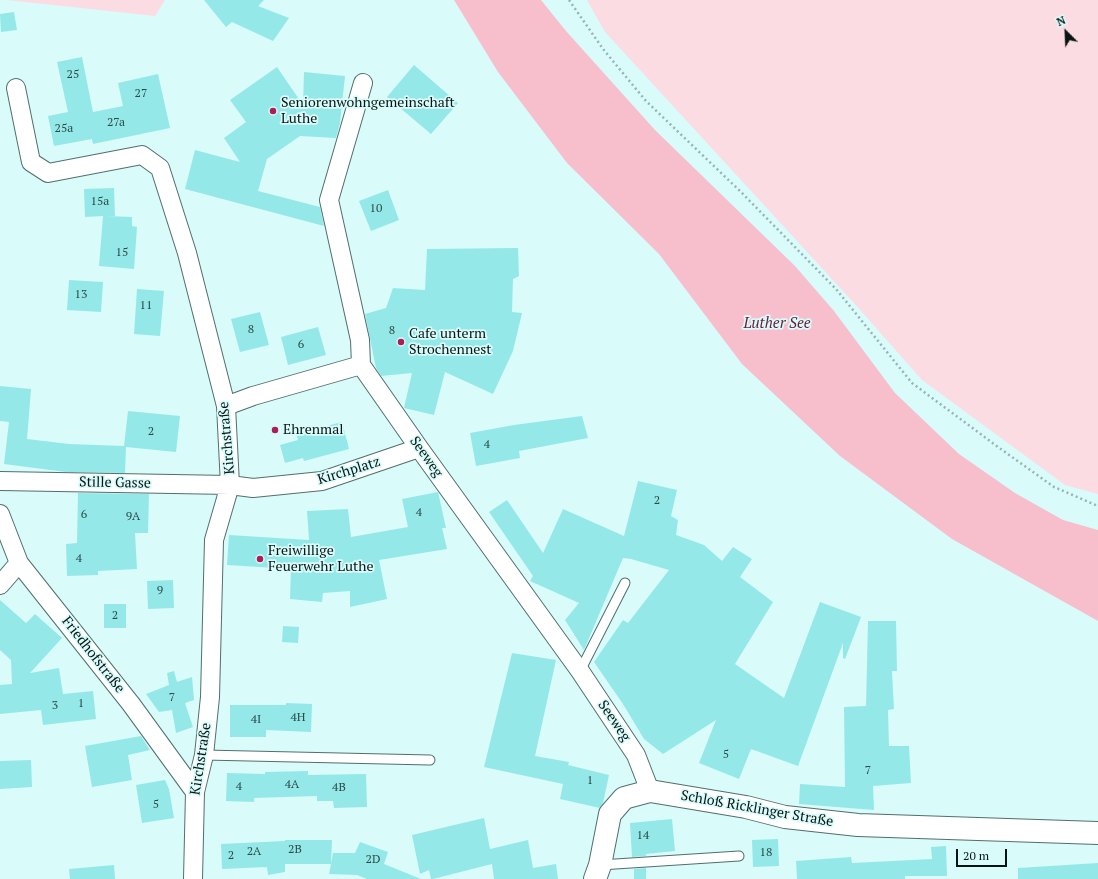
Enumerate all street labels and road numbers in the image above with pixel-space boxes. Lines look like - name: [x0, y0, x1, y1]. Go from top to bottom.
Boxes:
- street label: Kirchstraße: [215, 401, 239, 475]
- street label: Seeweg: [406, 433, 446, 481]
- street label: Kirchplatz: [316, 454, 382, 488]
- street label: Stille Gasse: [79, 474, 151, 492]
- street label: Friedhofstraße: [58, 613, 128, 697]
- street label: Seeweg: [594, 697, 634, 745]
- street label: Kirchstraße: [187, 722, 215, 796]
- street label: Schloß Ricklinger Straße: [679, 787, 835, 831]

